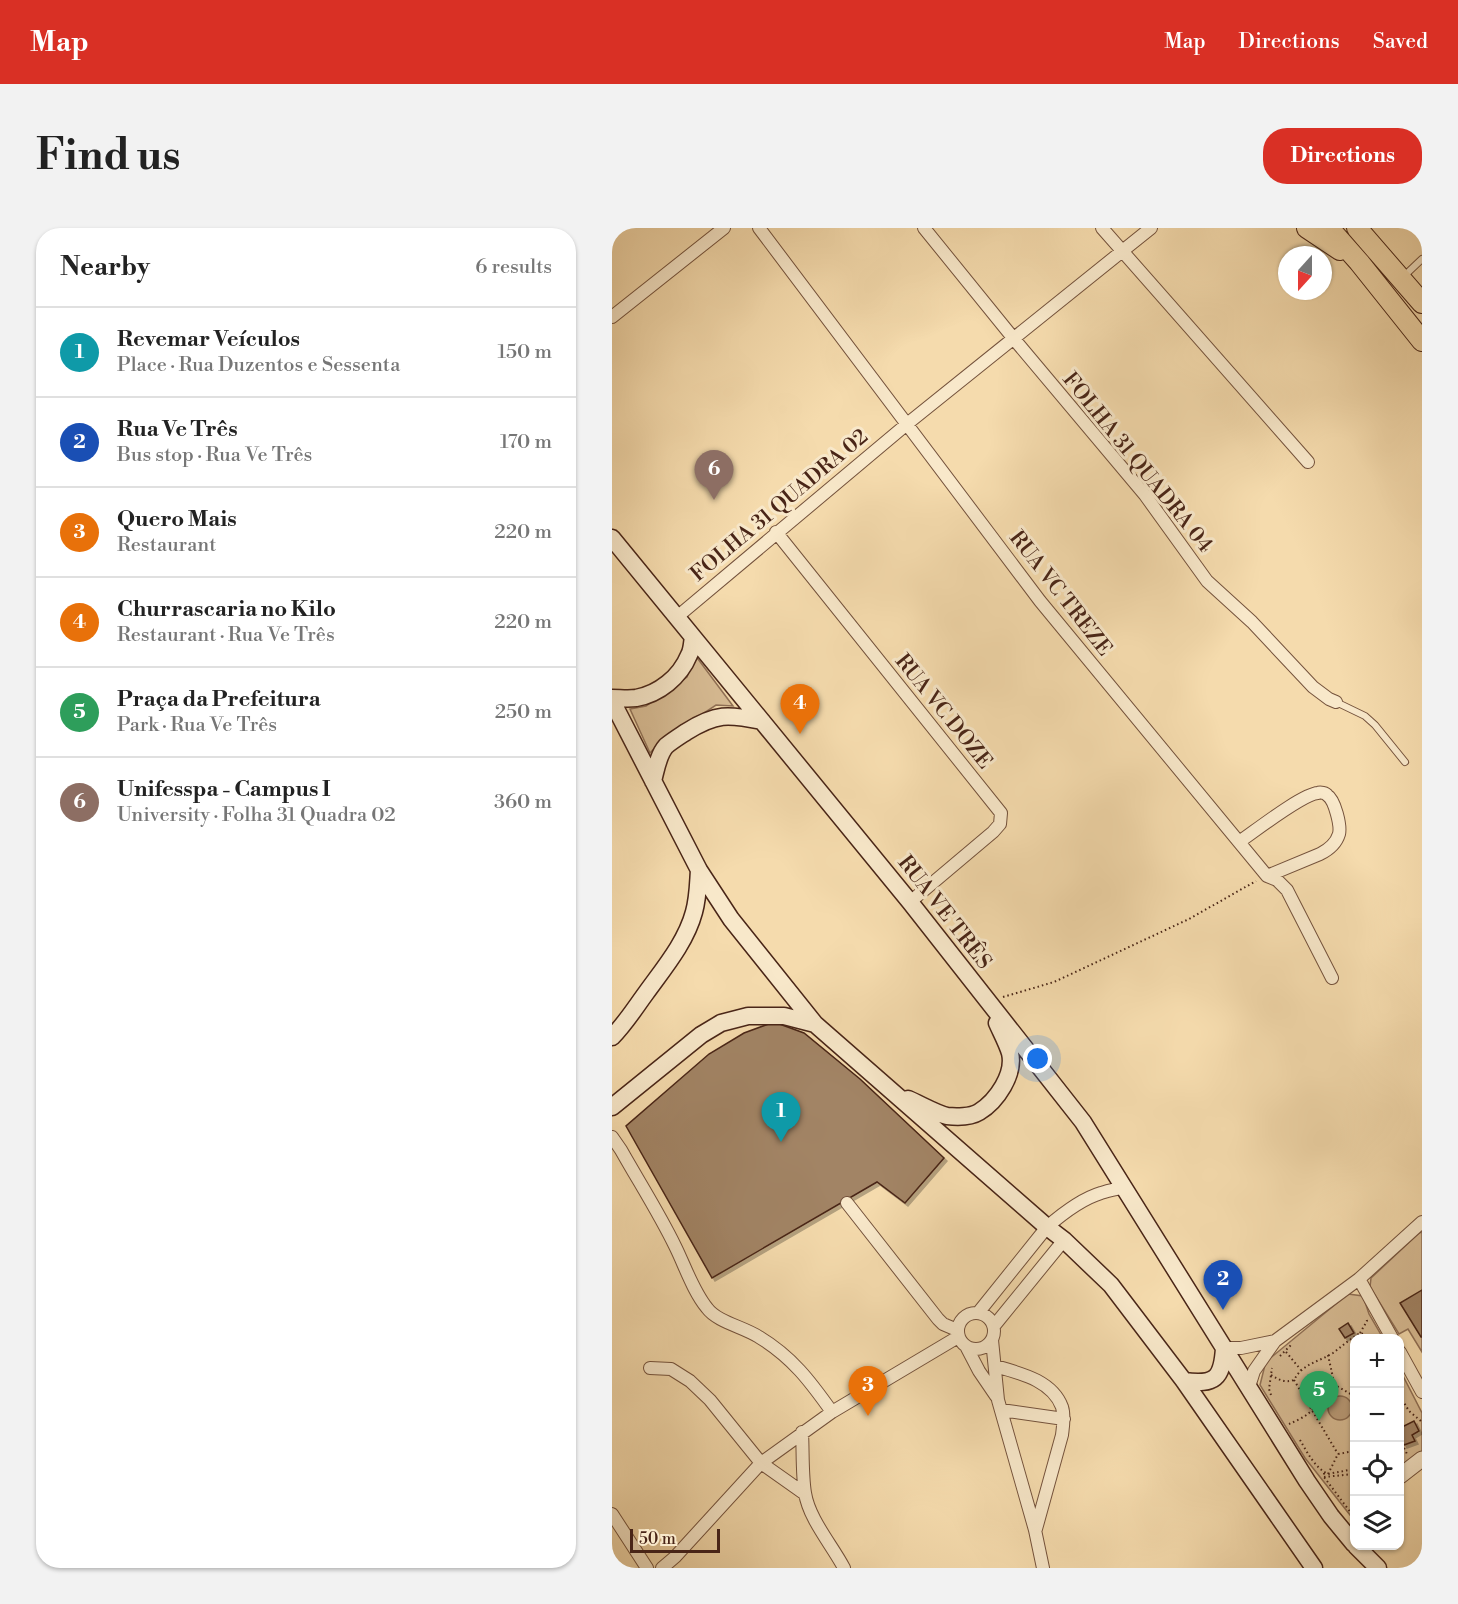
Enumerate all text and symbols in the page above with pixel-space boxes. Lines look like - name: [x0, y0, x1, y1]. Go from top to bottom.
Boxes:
- text: Map: [30, 25, 89, 60]
- text: Map: [1164, 29, 1206, 55]
- text: Directions: [1239, 29, 1340, 55]
- text: Saved: [1373, 29, 1428, 55]
- button: Directions: [1263, 128, 1422, 184]
- text: Find us: [36, 130, 180, 183]
- north arrow: [1278, 246, 1332, 300]
- text: Nearby: [60, 251, 150, 283]
- text: 6 results: [475, 255, 552, 280]
- text: Revemar Veículos: [117, 326, 300, 353]
- text: 1: [75, 340, 84, 365]
- text: 150 m: [497, 340, 552, 365]
- text: Place · Rua Duzentos e Sessenta: [117, 353, 400, 378]
- street label: FOLHA 31 QUADRA 04: [1056, 367, 1218, 558]
- text: Rua Ve Três: [117, 416, 238, 443]
- street label: FOLHA 31 QUADRA 02: [686, 424, 874, 588]
- text: 2: [73, 430, 86, 455]
- text: 170 m: [500, 430, 552, 455]
- text: Bus stop · Rua Ve Três: [117, 443, 312, 468]
- pin: 6: [694, 450, 734, 500]
- text: Quero Mais: [117, 506, 237, 533]
- text: 3: [73, 520, 86, 545]
- text: 220 m: [494, 520, 552, 545]
- street label: RUA VC TREZE: [1003, 526, 1117, 661]
- text: Restaurant: [117, 533, 216, 558]
- text: Churrascaria no Kilo: [117, 596, 336, 623]
- text: 4: [73, 610, 86, 635]
- text: 220 m: [494, 610, 552, 635]
- text: Restaurant · Rua Ve Três: [117, 623, 335, 648]
- street label: RUA VC DOZE: [889, 649, 997, 774]
- pin: 4: [780, 684, 819, 734]
- text: Praça da Prefeitura: [117, 686, 321, 713]
- text: 5: [73, 700, 86, 725]
- text: 250 m: [495, 700, 552, 725]
- text: Park · Rua Ve Três: [117, 713, 277, 738]
- text: Unifesspa - Campus I: [117, 776, 330, 803]
- text: 6: [73, 790, 86, 815]
- text: 360 m: [494, 790, 552, 815]
- text: University · Folha 31 Quadra 02: [117, 803, 396, 828]
- street label: RUA VE TRÊS: [892, 849, 998, 975]
- your location: [1023, 1044, 1052, 1073]
- pin: 1: [762, 1092, 800, 1142]
- pin: 2: [1204, 1260, 1242, 1310]
- map controls: [1350, 1334, 1404, 1550]
- button: +: [1350, 1334, 1404, 1388]
- pin: 3: [848, 1366, 888, 1416]
- pin: 5: [1300, 1372, 1338, 1421]
- button: −: [1350, 1388, 1404, 1442]
- button: locate: [1350, 1442, 1404, 1496]
- button: layers: [1350, 1496, 1404, 1550]
- scale bar: [630, 1526, 720, 1554]
- text: 50 m: [639, 1529, 676, 1549]

